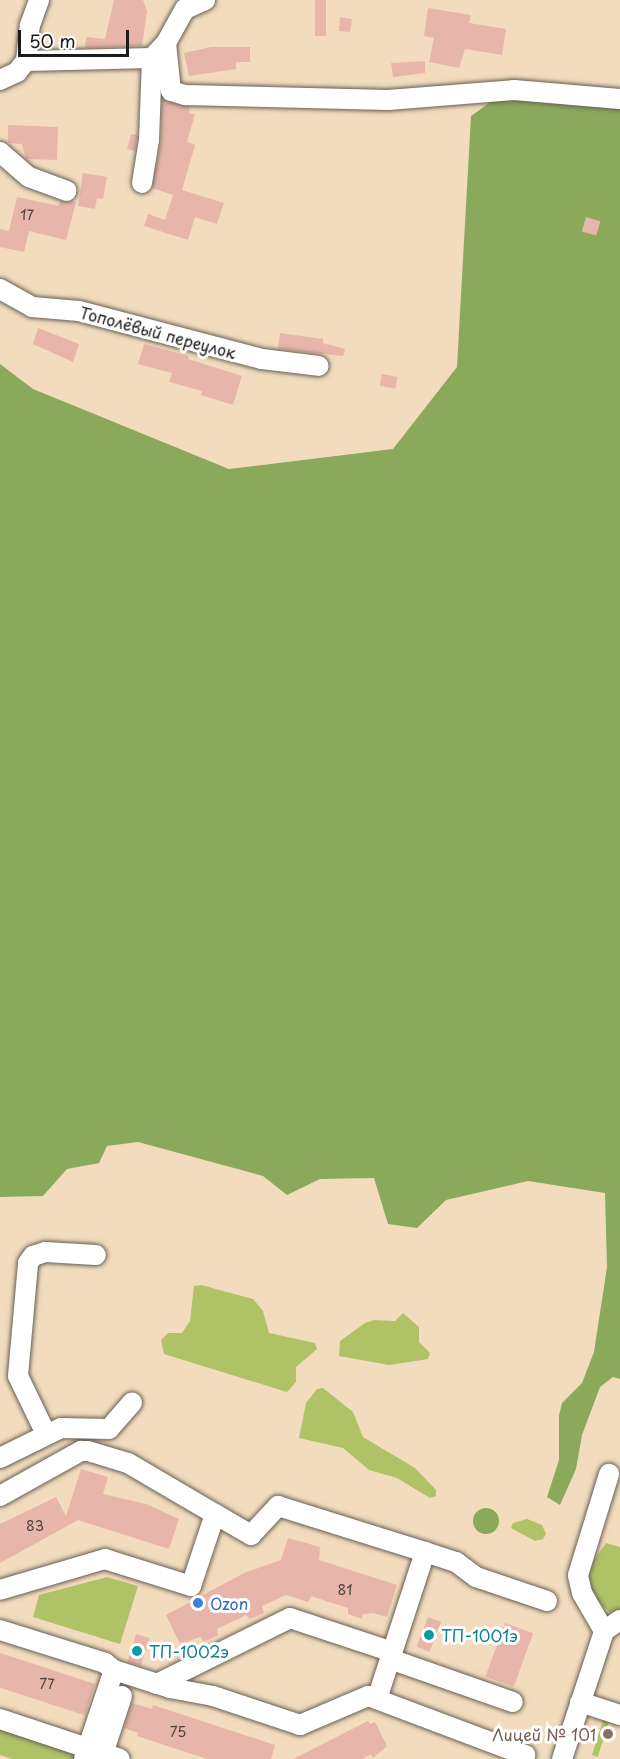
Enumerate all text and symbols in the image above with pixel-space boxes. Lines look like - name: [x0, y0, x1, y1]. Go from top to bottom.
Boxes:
- scale bar: [21, 18, 132, 56]
- text: 50 m: [29, 27, 76, 54]
- house number: 17: [20, 207, 34, 223]
- street label: Тополёвый переулок: [78, 302, 238, 362]
- house number: 83: [26, 1518, 44, 1534]
- house number: 81: [338, 1582, 352, 1598]
- place label: Ozon: [210, 1593, 248, 1613]
- marker: Ozon: [191, 1596, 205, 1610]
- place label: ТП-1001э: [441, 1625, 518, 1645]
- marker: ТП-1001э: [422, 1628, 436, 1642]
- place label: ТП-1002э: [149, 1641, 229, 1661]
- marker: ТП-1002э: [130, 1644, 144, 1658]
- house number: 77: [39, 1676, 55, 1692]
- house number: 75: [170, 1724, 186, 1740]
- place label: Лицей № 101: [492, 1724, 596, 1744]
- marker: Лицей № 101: [601, 1727, 615, 1741]

